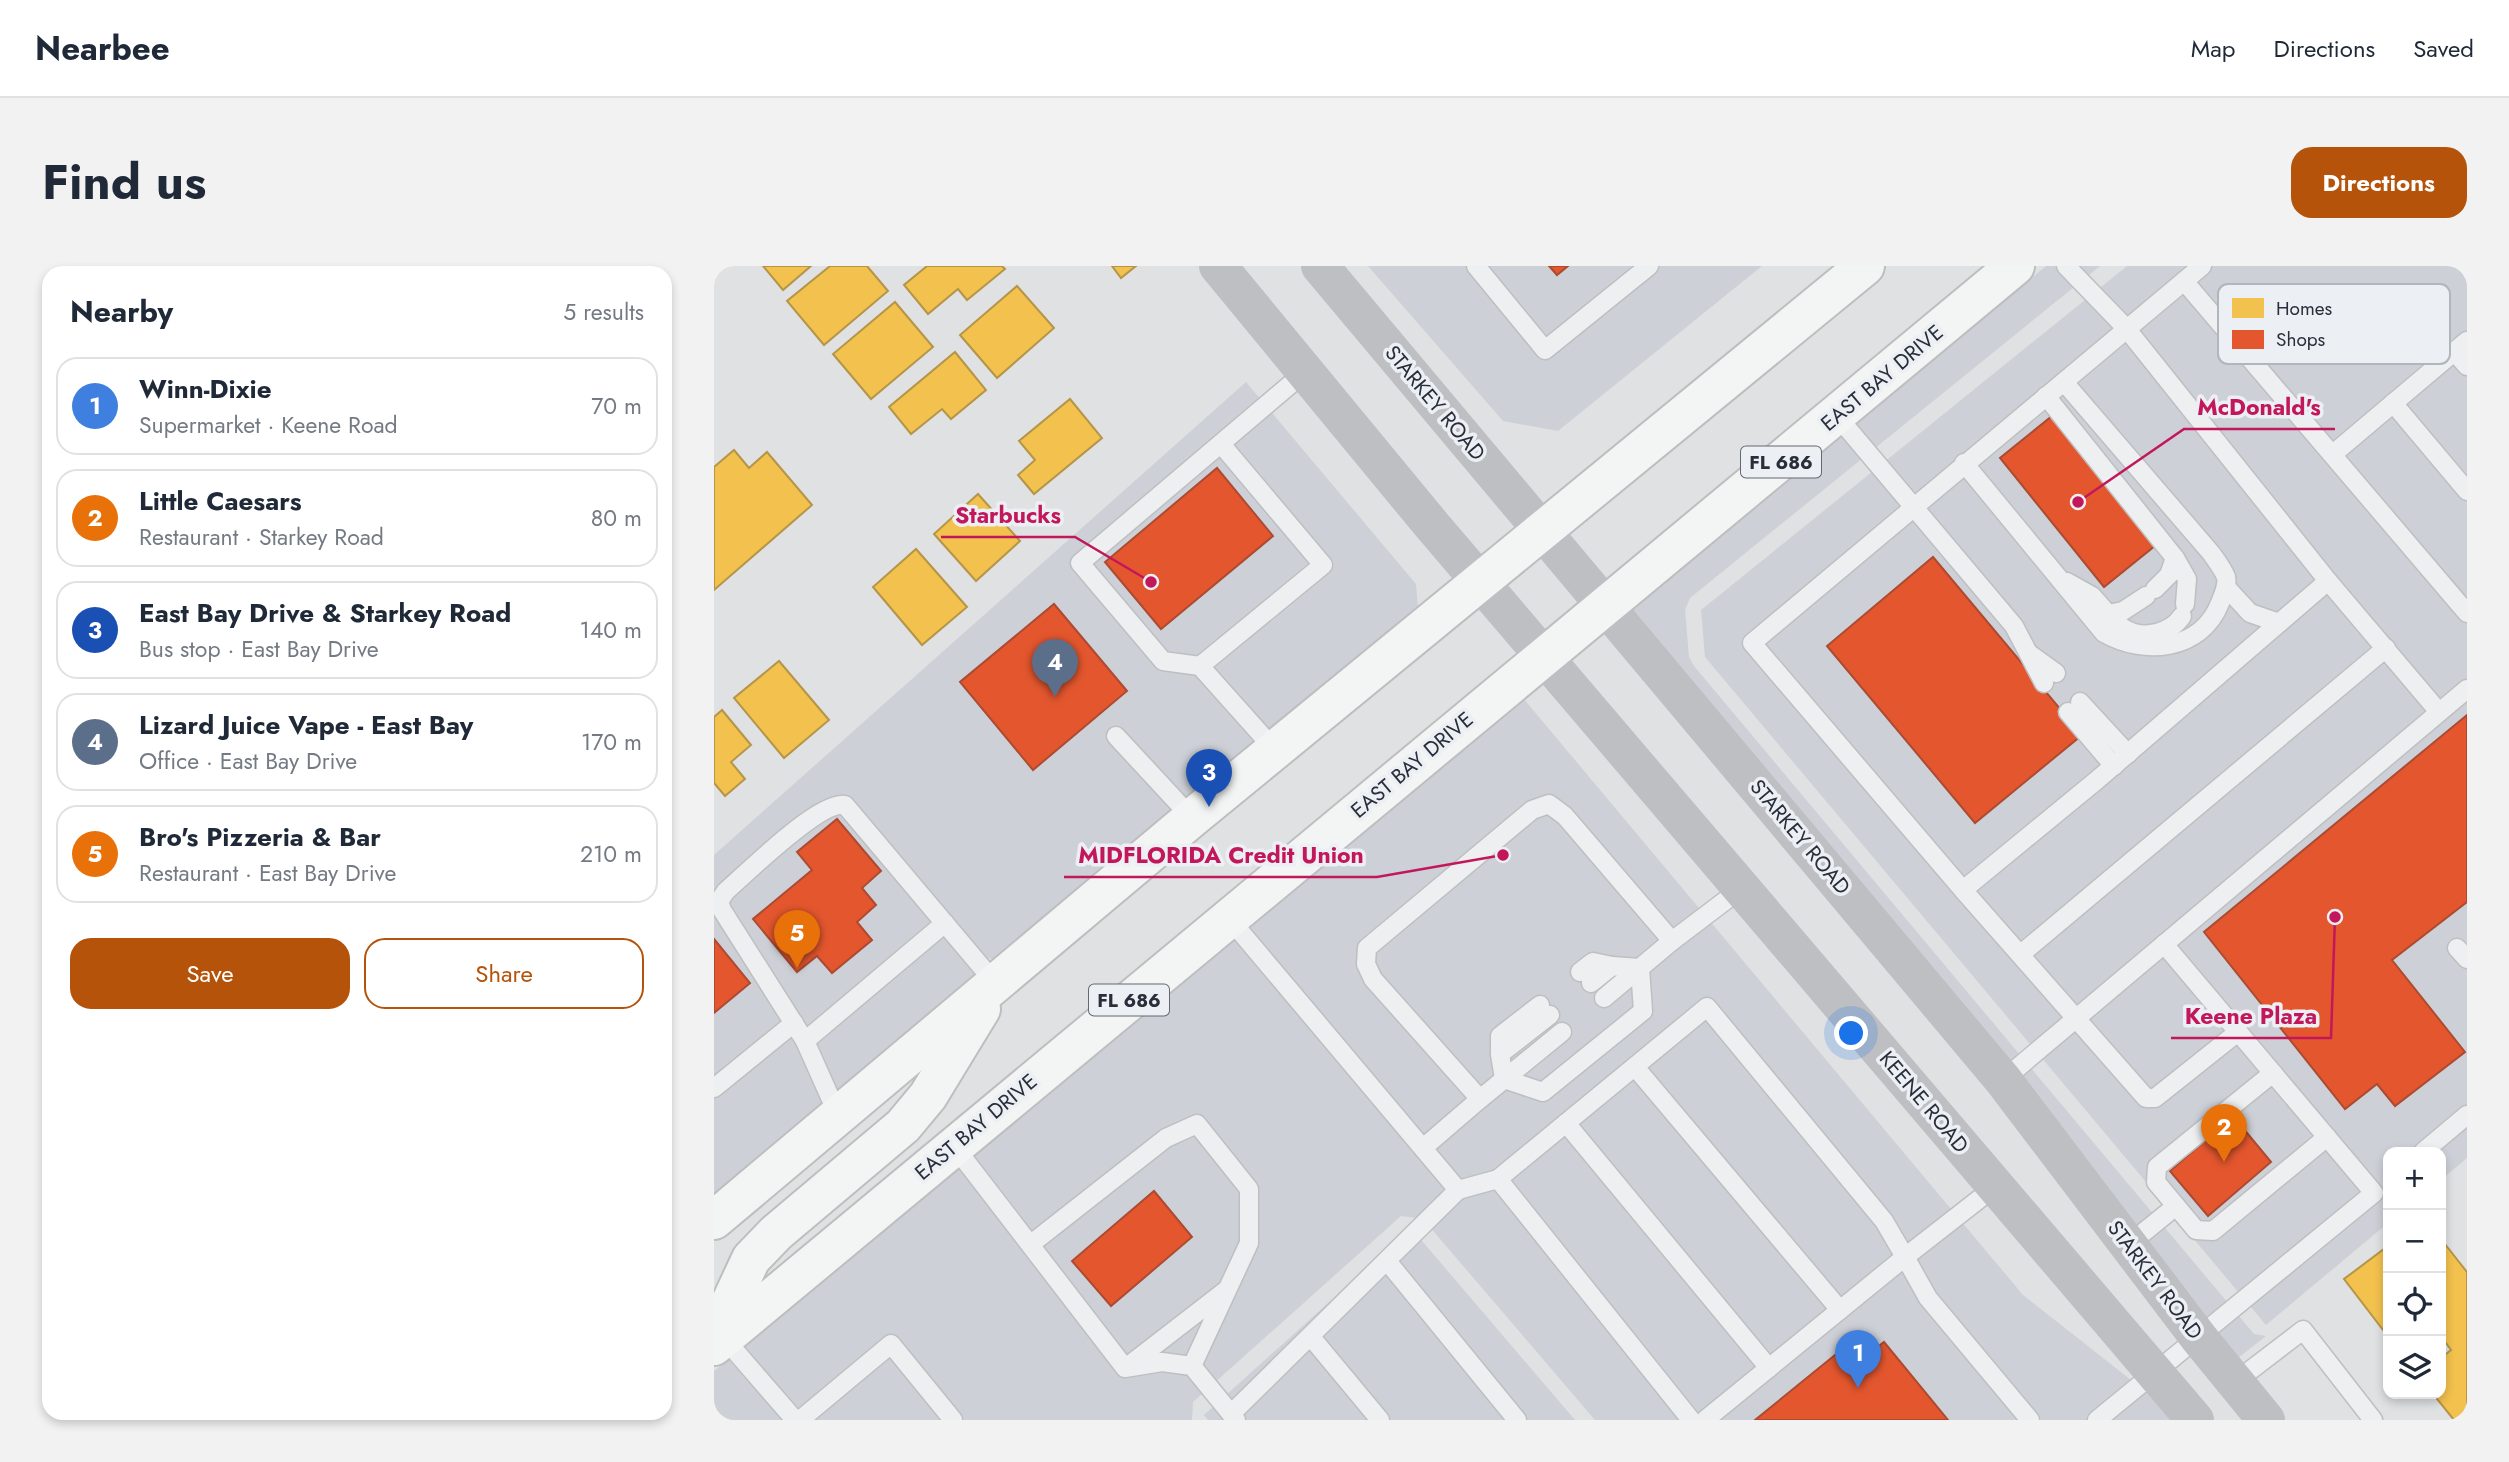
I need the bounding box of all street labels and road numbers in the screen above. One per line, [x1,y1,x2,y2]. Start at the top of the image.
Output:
street label: EAST BAY DRIVE [1814,318,1950,438]
street label: STARKEY ROAD [1378,339,1492,467]
road number: FL 686 [1741,446,1821,478]
street label: EAST BAY DRIVE [1344,705,1480,825]
street label: STARKEY ROAD [1743,773,1857,901]
road number: FL 686 [1089,985,1169,1016]
street label: KEENE ROAD [1872,1044,1976,1160]
street label: EAST BAY DRIVE [908,1067,1044,1187]
street label: STARKEY ROAD [2100,1214,2210,1346]

